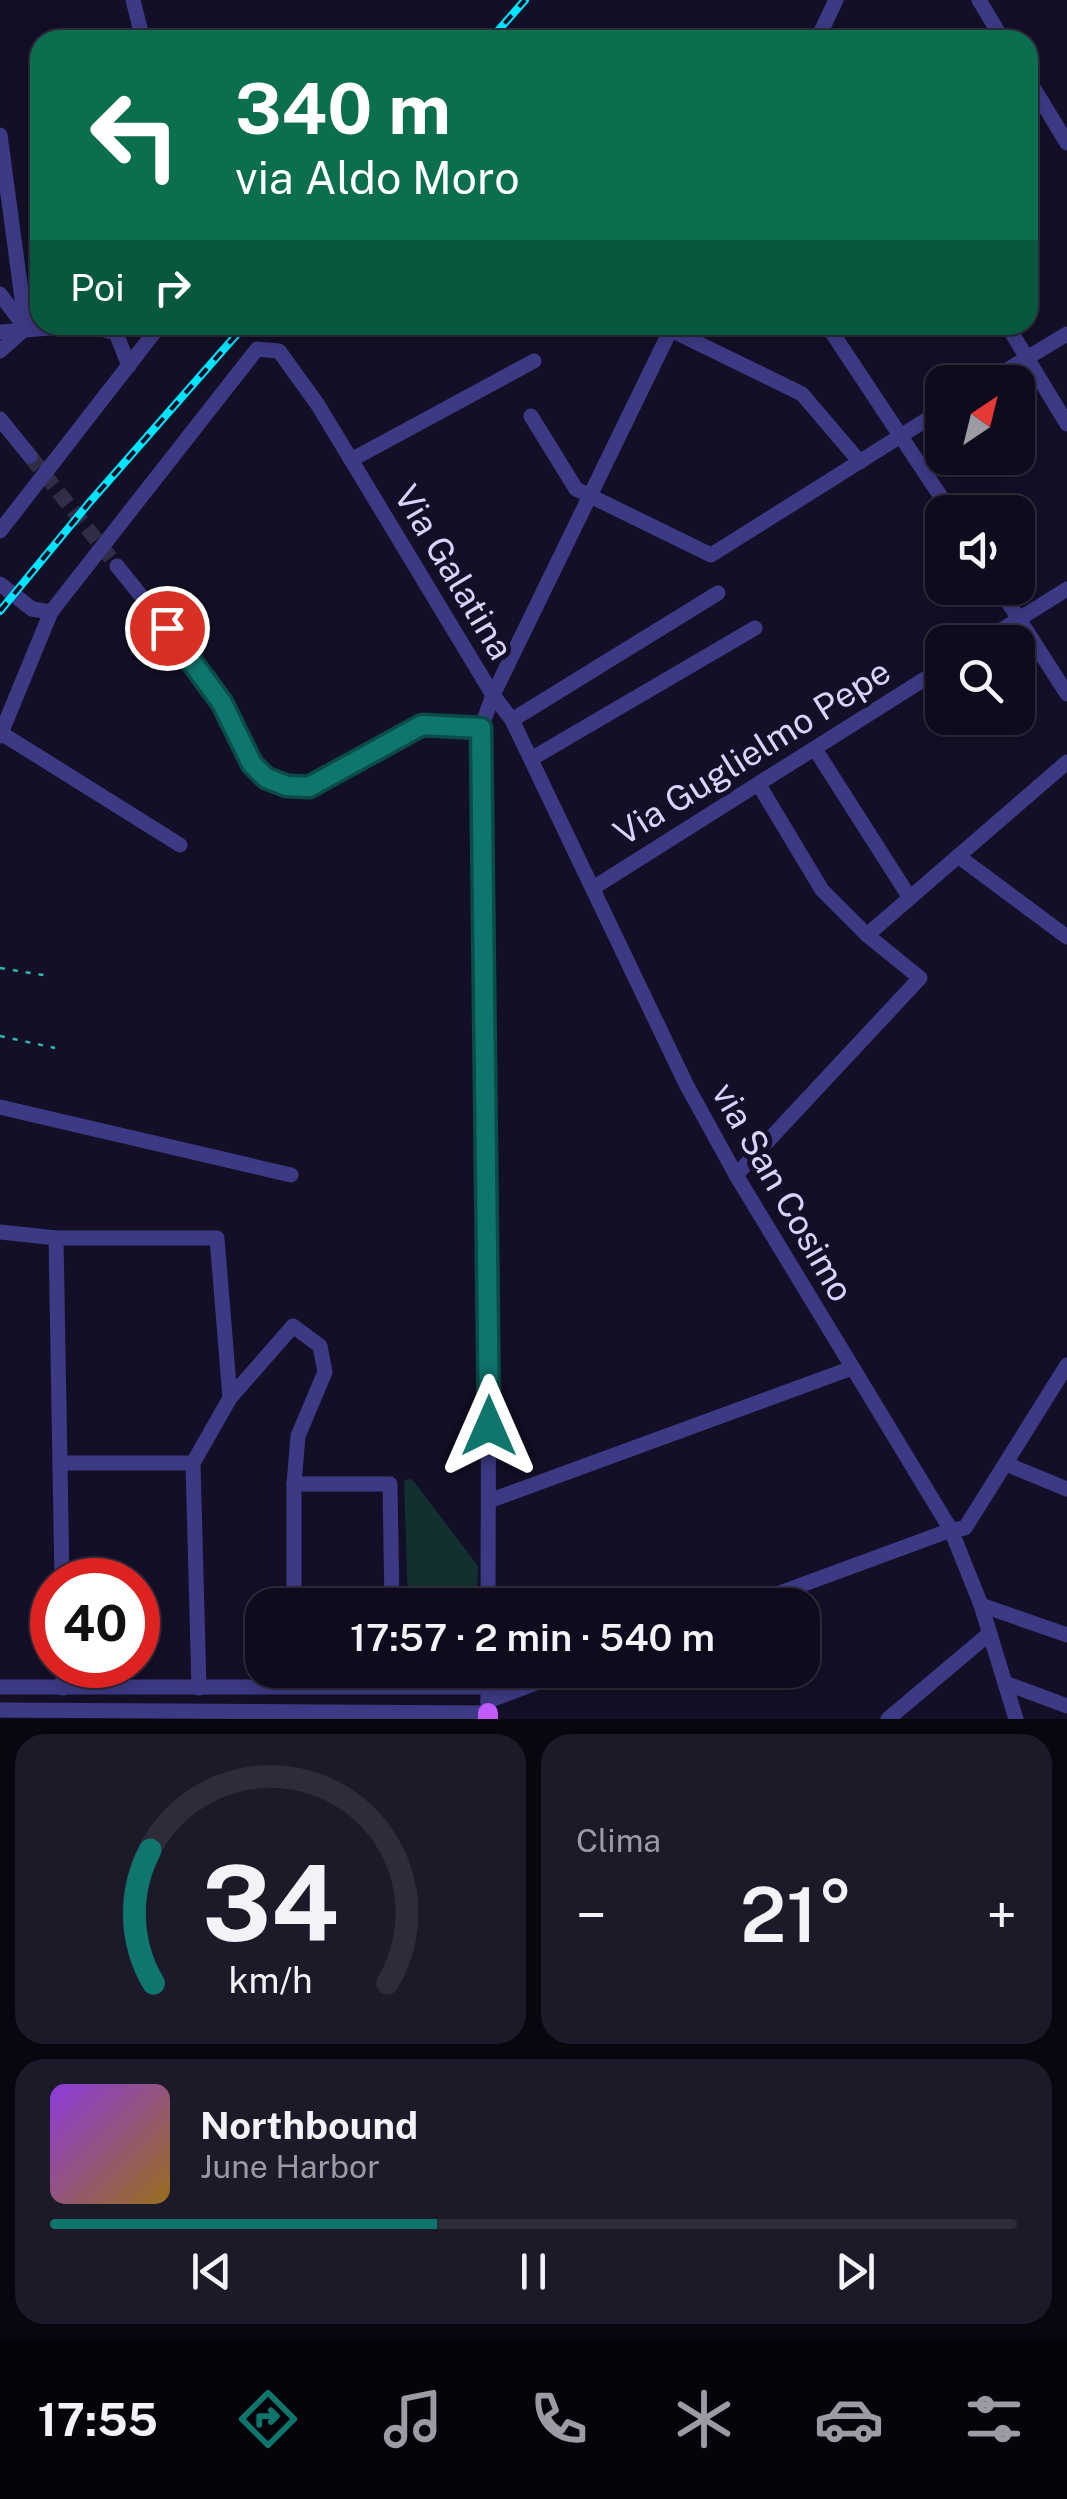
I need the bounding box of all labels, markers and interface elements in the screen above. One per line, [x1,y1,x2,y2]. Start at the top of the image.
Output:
text: 340 m [235,67,451,150]
icon: left [70,70,200,200]
text: via Aldo Moro [235,151,520,204]
icon: right [145,260,200,315]
text: Poi [70,265,125,310]
north arrow [925,365,1035,475]
map controls [925,365,1035,735]
street label: Via Galatina [386,477,522,667]
button: sound [925,495,1035,605]
pin [125,586,210,671]
icon: arrive [140,601,195,656]
button: search [925,625,1035,735]
street label: Via Guglielmo Pepe [606,650,898,854]
street label: via San Cosimo [704,1075,862,1309]
position arrow [437,1374,541,1478]
speed limit sign: 40 [30,1558,160,1688]
text: 17:57 · 2 min · 540 m [350,1615,715,1660]
text: Clima [576,1822,661,1859]
text: 34 [202,1842,339,1964]
text: 21° [740,1871,853,1959]
text: − [576,1883,607,1947]
text: + [987,1883,1017,1947]
text: km/h [228,1959,313,2001]
text: Northbound [200,2103,418,2148]
text: June Harbor [200,2148,380,2185]
icon: previous [184,2244,239,2299]
icon: pause [506,2244,561,2299]
icon: next [828,2244,883,2299]
icon: directions [233,2384,303,2454]
icon: music [378,2384,448,2454]
icon: phone [524,2384,594,2454]
icon: climate [669,2384,739,2454]
icon: car [814,2384,884,2454]
icon: filters [959,2384,1029,2454]
text: 17:55 [38,2393,158,2446]

